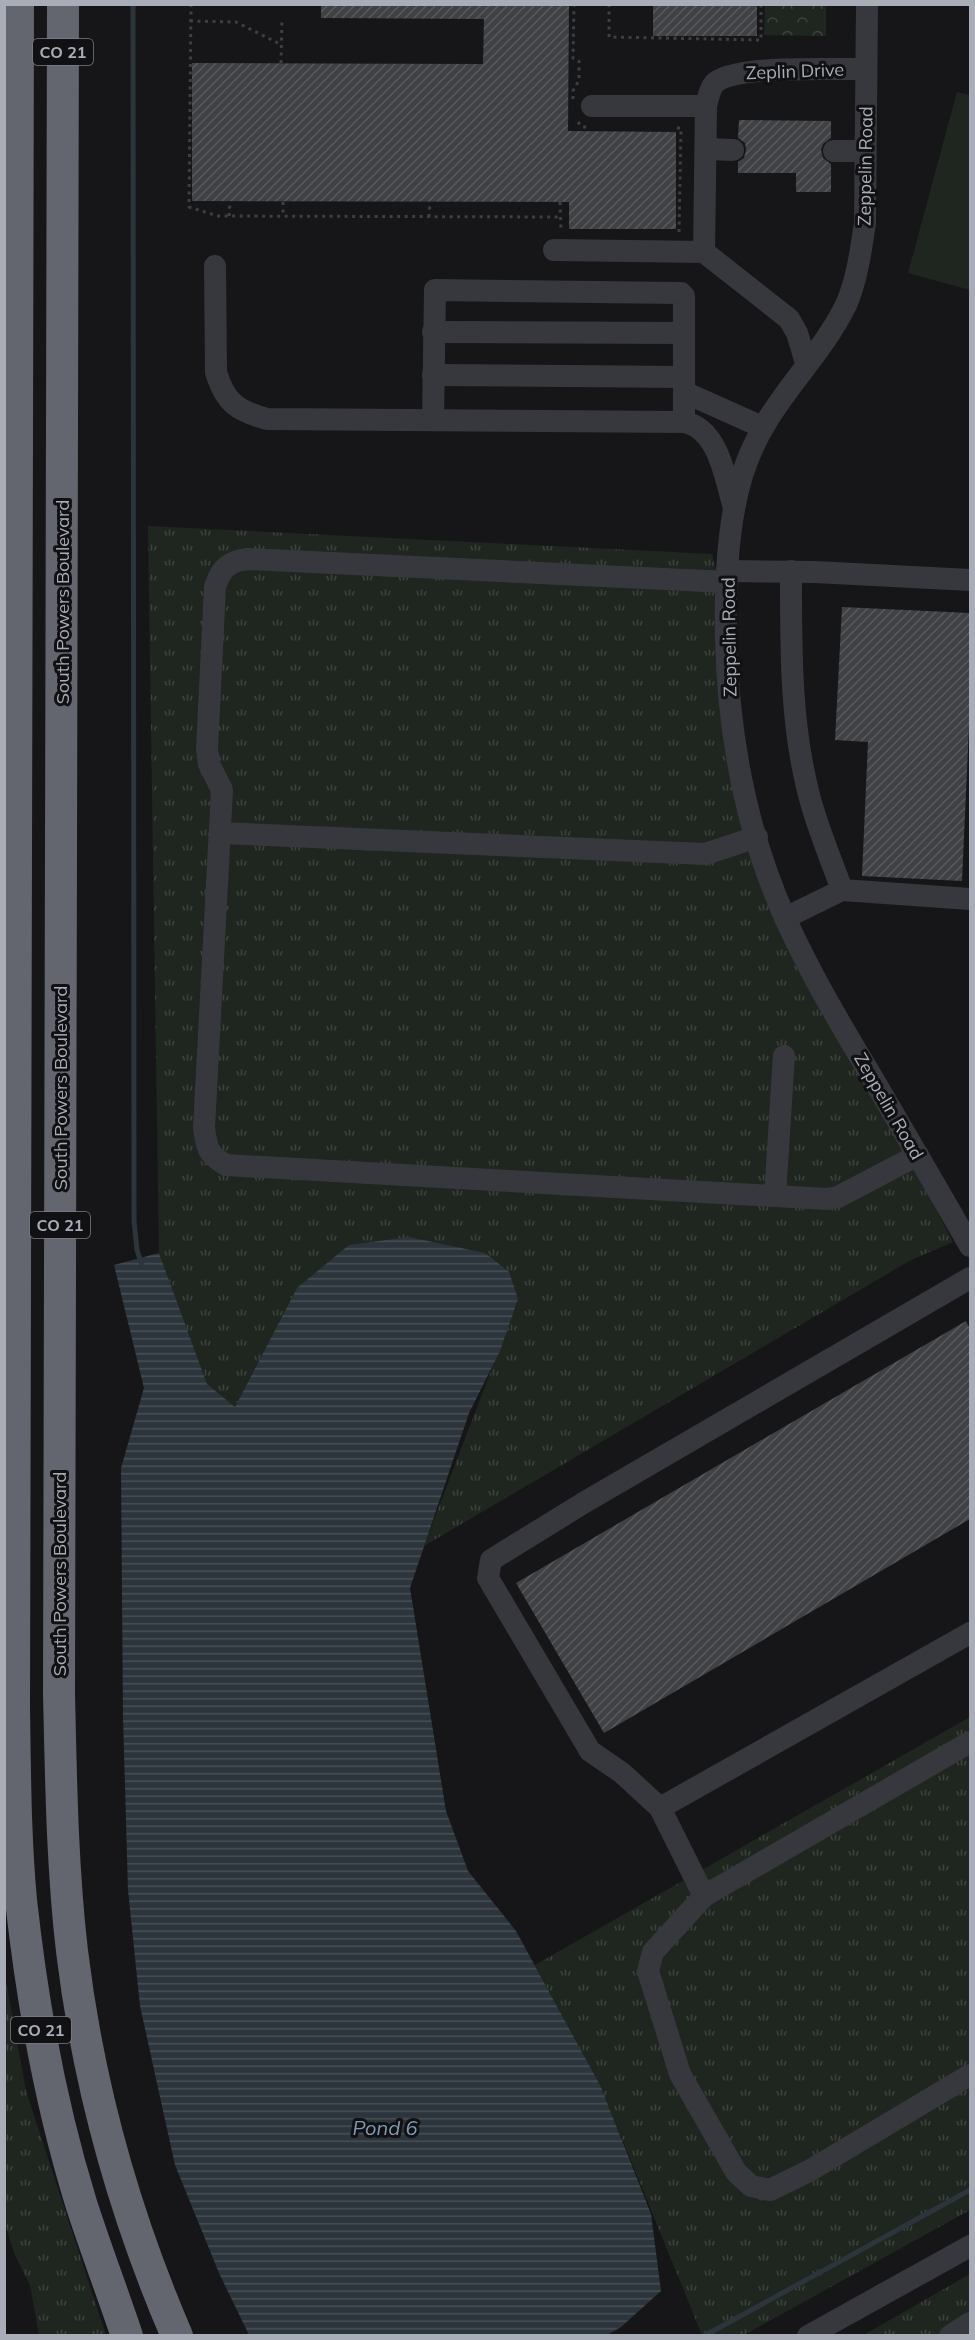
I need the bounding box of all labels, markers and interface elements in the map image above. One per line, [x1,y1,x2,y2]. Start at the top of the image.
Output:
road number: CO 21 [33,39,93,65]
street label: Zeplin Drive [745,58,845,84]
street label: Zeppelin Road [852,106,878,226]
street label: South Powers Boulevard [51,500,74,704]
street label: Zeppelin Road [716,577,742,697]
street label: South Powers Boulevard [49,986,72,1190]
street label: Zeppelin Road [849,1048,929,1164]
road number: CO 21 [30,1212,90,1238]
street label: South Powers Boulevard [48,1472,71,1676]
road number: CO 21 [11,2017,71,2043]
water label: Pond 6 [353,2115,418,2140]

